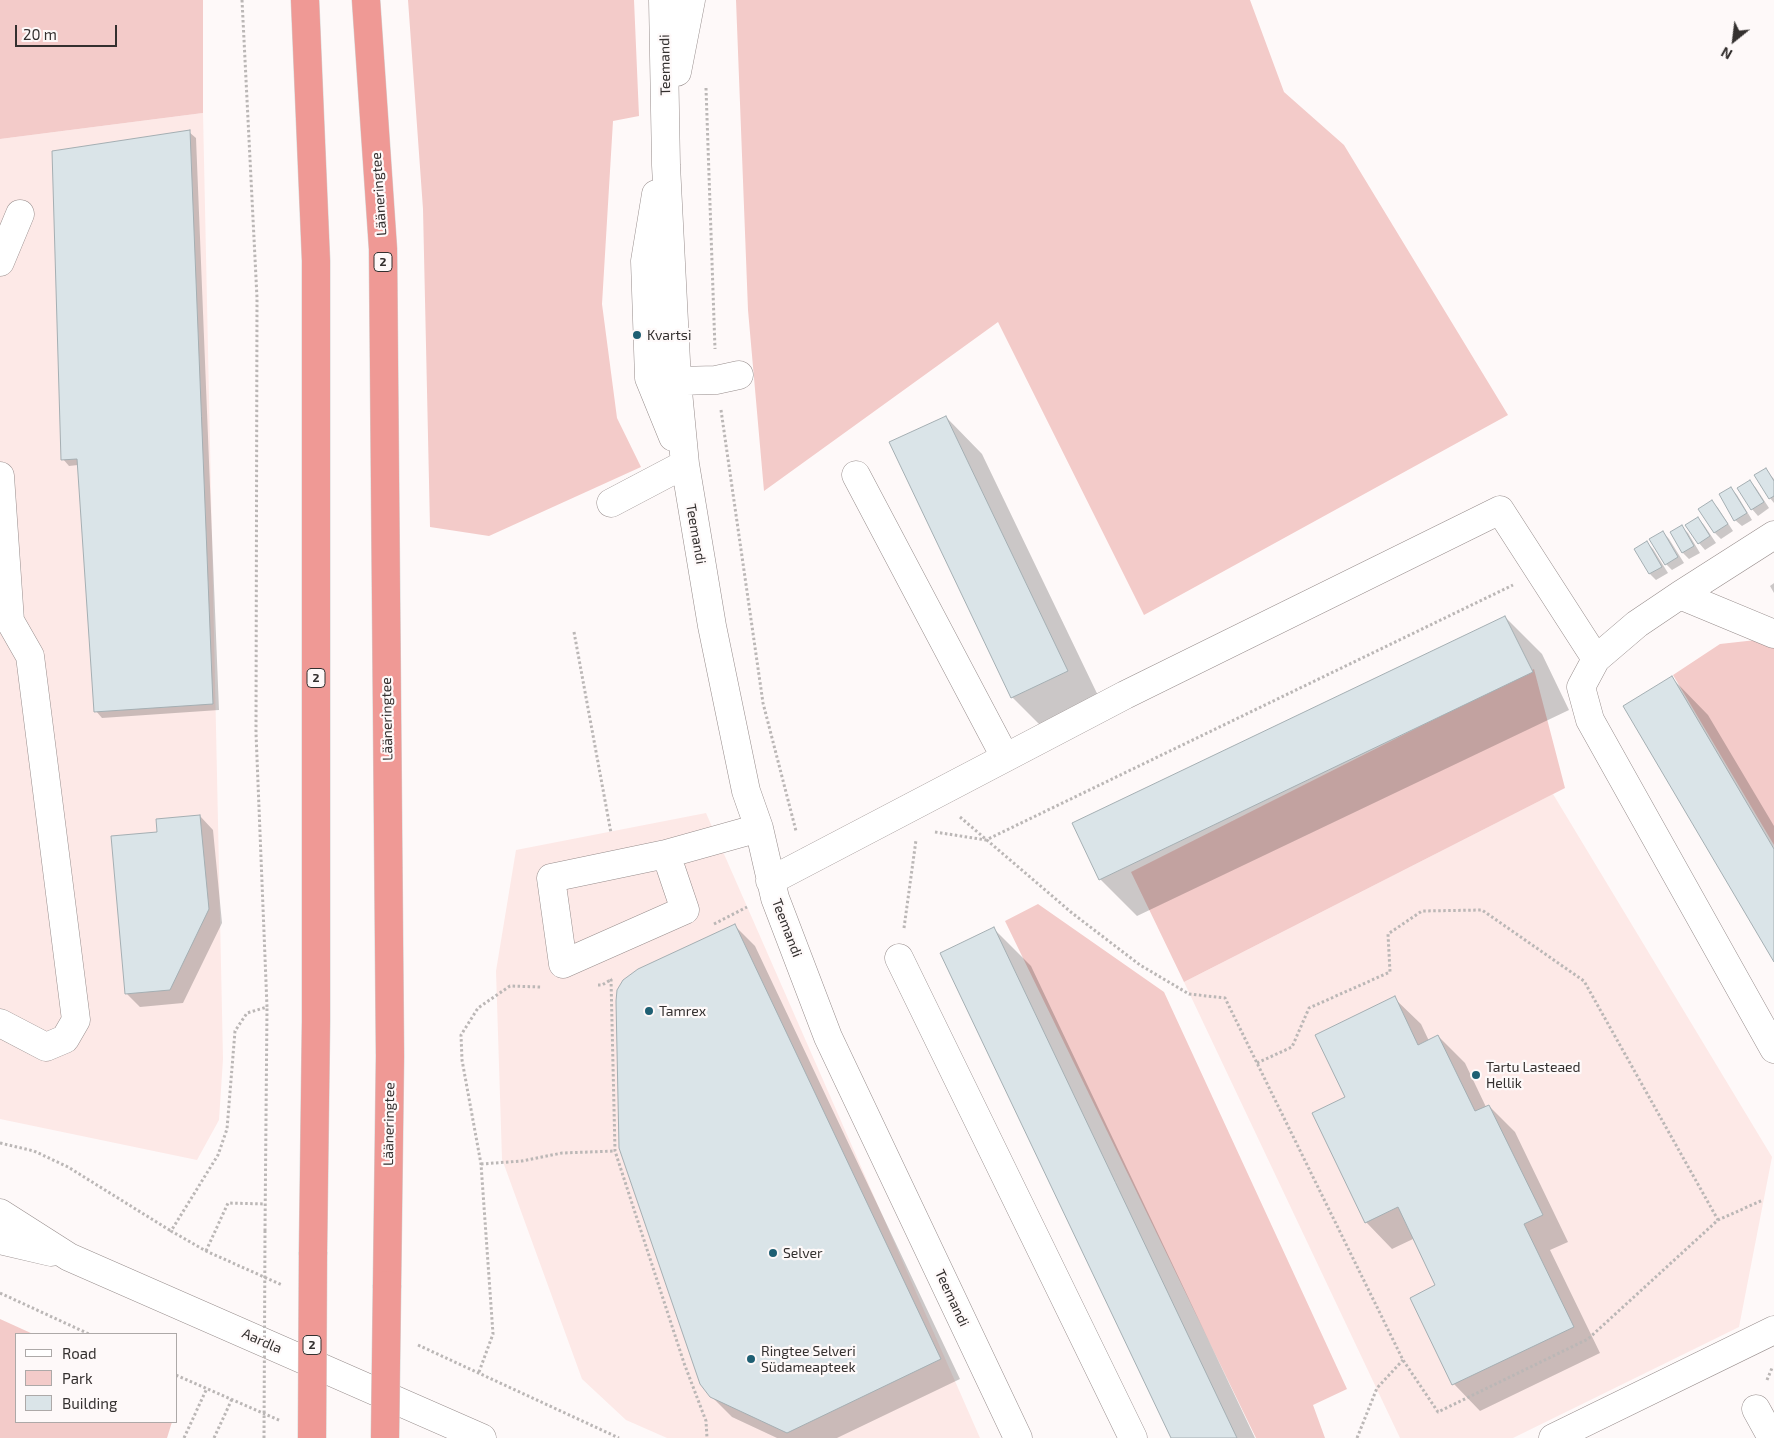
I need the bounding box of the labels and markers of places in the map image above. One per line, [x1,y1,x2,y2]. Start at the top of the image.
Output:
place label: Kvartsi [647,327,691,343]
marker: Kvartsi [631,329,643,341]
place label: Tamrex [659,1003,706,1019]
marker: Tamrex [643,1005,655,1017]
place label: Tartu Lasteaed Hellik [1486,1059,1581,1092]
marker: Tartu Lasteaed Hellik [1470,1069,1482,1081]
place label: Selver [783,1245,823,1261]
marker: Selver [767,1247,779,1259]
place label: Ringtee Selveri Südameapteek [761,1343,856,1375]
marker: Ringtee Selveri Südameapteek [745,1353,757,1365]

